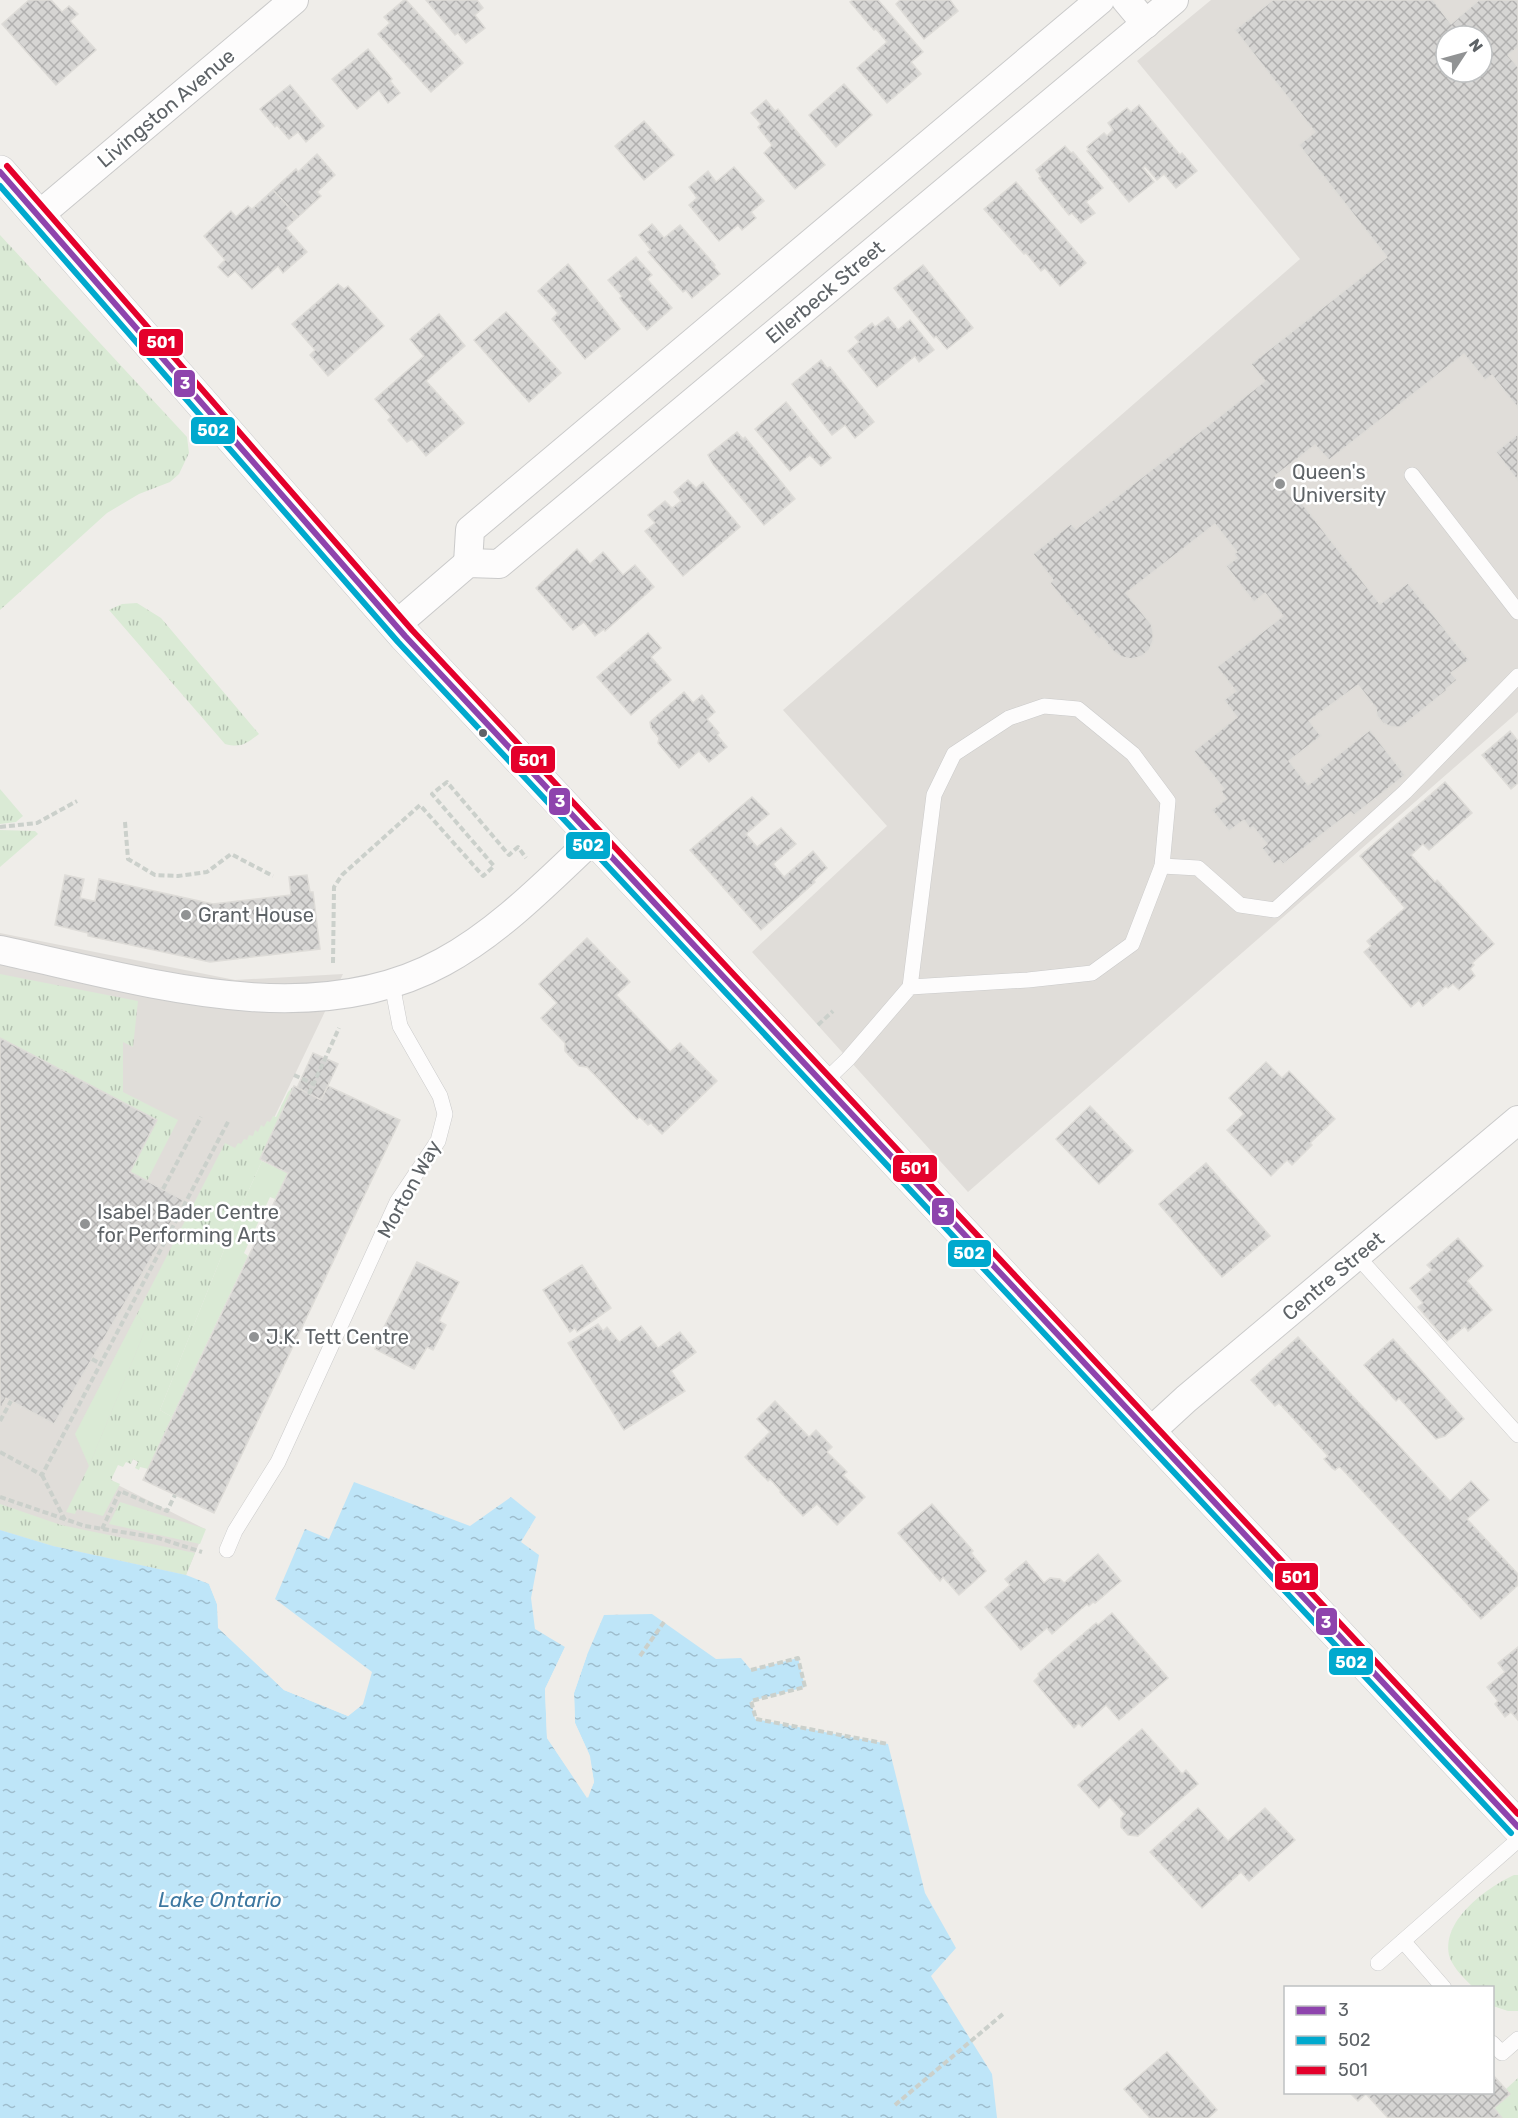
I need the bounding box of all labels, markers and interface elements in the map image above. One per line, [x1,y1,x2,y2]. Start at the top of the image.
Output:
north arrow [1434,24,1494,84]
text: N [1465,35,1487,56]
street label: Livingston Avenue [92,43,240,173]
street label: Ellerbeck Street [761,235,889,349]
line badge: 501 [138,328,184,357]
text: 501 [146,333,176,352]
line badge: 3 [173,369,196,398]
text: 3 [180,374,190,393]
line badge: 502 [190,416,236,445]
text: 502 [197,421,229,440]
place label: Queen's University [1292,460,1386,507]
marker: Queen's University [1273,477,1287,491]
unlabelled marker [477,727,489,739]
line badge: 501 [510,745,556,774]
text: 501 [518,751,548,770]
line badge: 3 [548,787,571,816]
text: 3 [555,792,565,811]
line badge: 502 [565,831,611,860]
text: 502 [572,836,604,855]
place label: Grant House [198,903,314,927]
marker: Grant House [179,908,193,922]
street label: Morton Way [372,1136,446,1242]
line badge: 501 [892,1154,938,1183]
text: 501 [900,1159,930,1178]
line badge: 3 [931,1197,955,1226]
place label: Isabel Bader Centre for Performing Arts [97,1200,279,1247]
text: 3 [938,1202,948,1221]
marker: Isabel Bader Centre for Performing Arts [78,1217,92,1231]
street label: Centre Street [1277,1226,1389,1326]
line badge: 502 [947,1239,992,1268]
text: 502 [953,1244,985,1263]
place label: J.K. Tett Centre [266,1325,409,1349]
marker: J.K. Tett Centre [247,1330,261,1344]
line badge: 501 [1274,1562,1319,1591]
text: 501 [1281,1568,1311,1587]
line badge: 3 [1315,1607,1338,1636]
text: 3 [1321,1613,1331,1632]
line badge: 502 [1328,1647,1374,1676]
text: 502 [1335,1653,1367,1672]
water label: Lake Ontario [158,1887,282,1912]
legend [1284,1986,1494,2094]
text: 3 [1338,1999,1349,2021]
text: 502 [1338,2029,1371,2051]
text: 501 [1338,2059,1368,2081]

